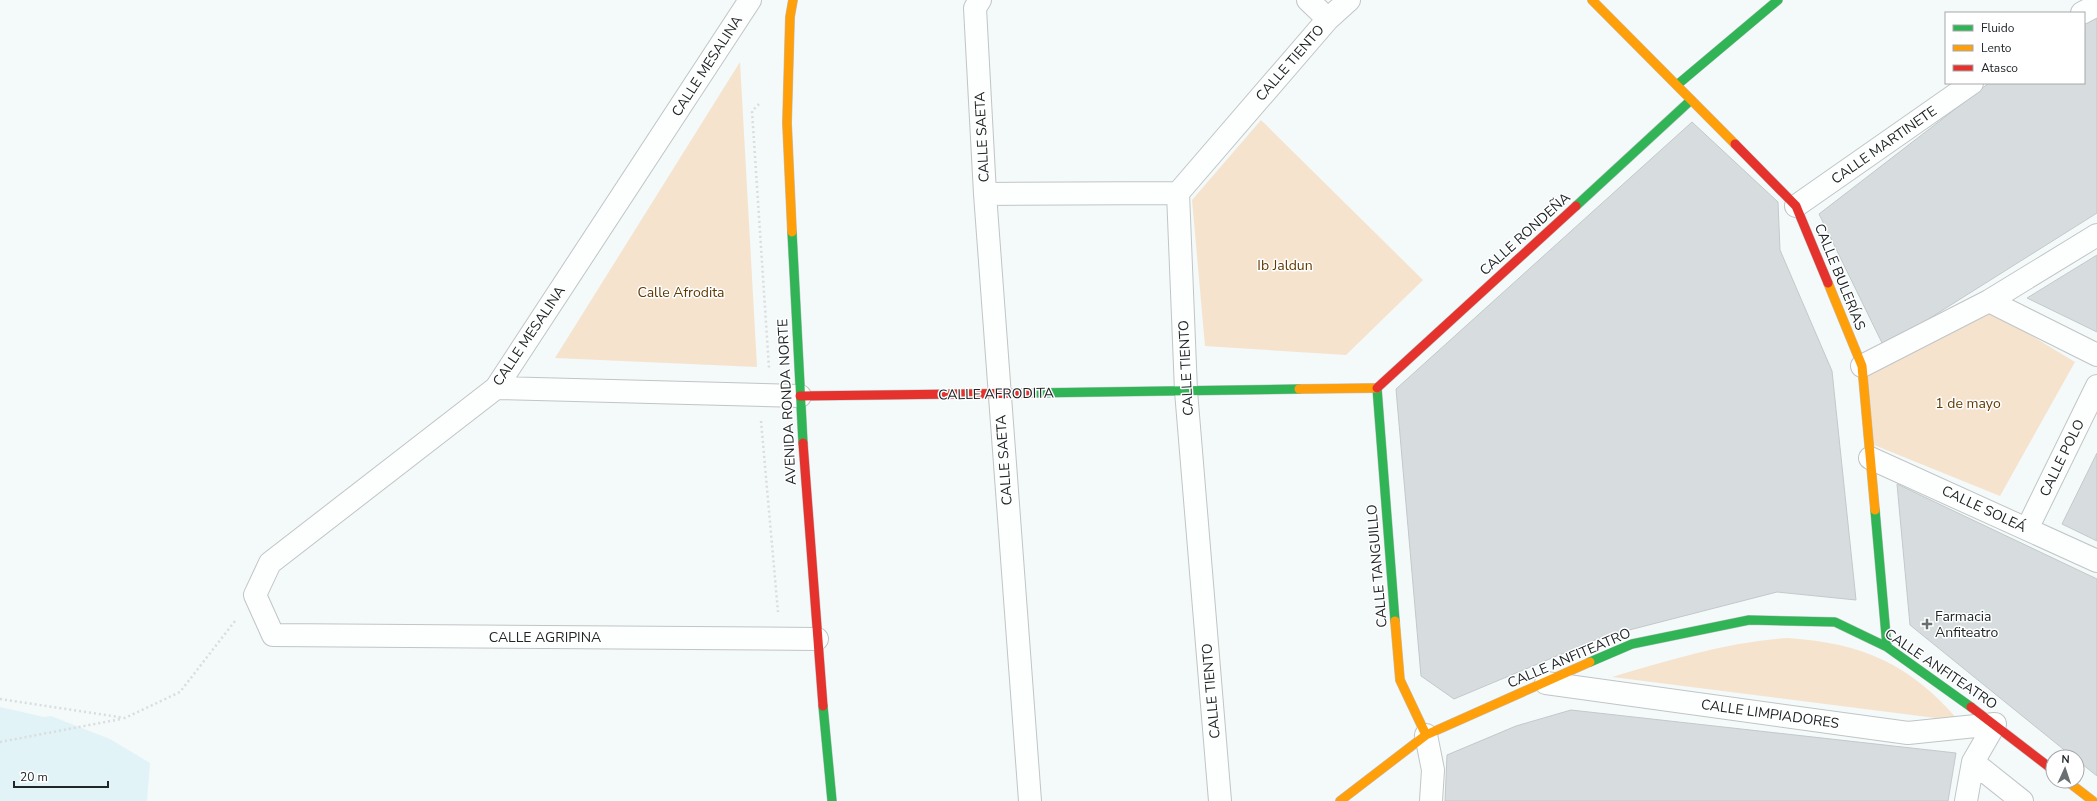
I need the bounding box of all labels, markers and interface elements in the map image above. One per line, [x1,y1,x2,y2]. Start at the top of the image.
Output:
street label: CALLE MESALINA [667,12,747,120]
legend [1945,12,2085,84]
text: Fluido [1981,20,2015,36]
street label: CALLE TIENTO [1252,21,1328,105]
text: Lento [1981,40,2012,56]
text: Atasco [1981,60,2018,76]
street label: CALLE SAETA [970,91,994,183]
street label: CALLE MARTINETE [1828,101,1940,189]
street label: CALLE RONDEÑA [1476,188,1574,280]
street label: CALLE BULERÍAS [1810,221,1870,334]
park label: Ib Jaldun [1257,256,1313,275]
street label: CALLE MESALINA [488,282,570,390]
park label: Calle Afrodita [637,283,725,302]
street label: AVENIDA RONDA NORTE [773,318,801,486]
street label: CALLE TIENTO [1174,320,1198,416]
street label: CALLE AFRODITA [938,383,1054,405]
park label: 1 de mayo [1935,394,2001,413]
street label: CALLE SAETA [991,414,1017,506]
street label: CALLE POLO [2035,416,2089,500]
street label: CALLE SOLEÁ [1939,481,2029,537]
street label: CALLE TANGUILLO [1362,504,1392,628]
place label: Farmacia Anfiteatro [1935,607,1999,642]
marker: Farmacia Anfiteatro [1922,619,1932,629]
street label: CALLE ANFITEATRO [1504,623,1634,693]
street label: CALLE ANFITEATRO [1881,624,2001,714]
street label: CALLE AGRIPINA [489,628,601,647]
street label: CALLE TIENTO [1197,643,1225,739]
street label: CALLE LIMPIADORES [1700,695,1841,733]
north arrow [2045,749,2085,789]
text: N [2061,752,2070,767]
scale bar [14,763,108,789]
text: 20 m [20,769,48,785]

